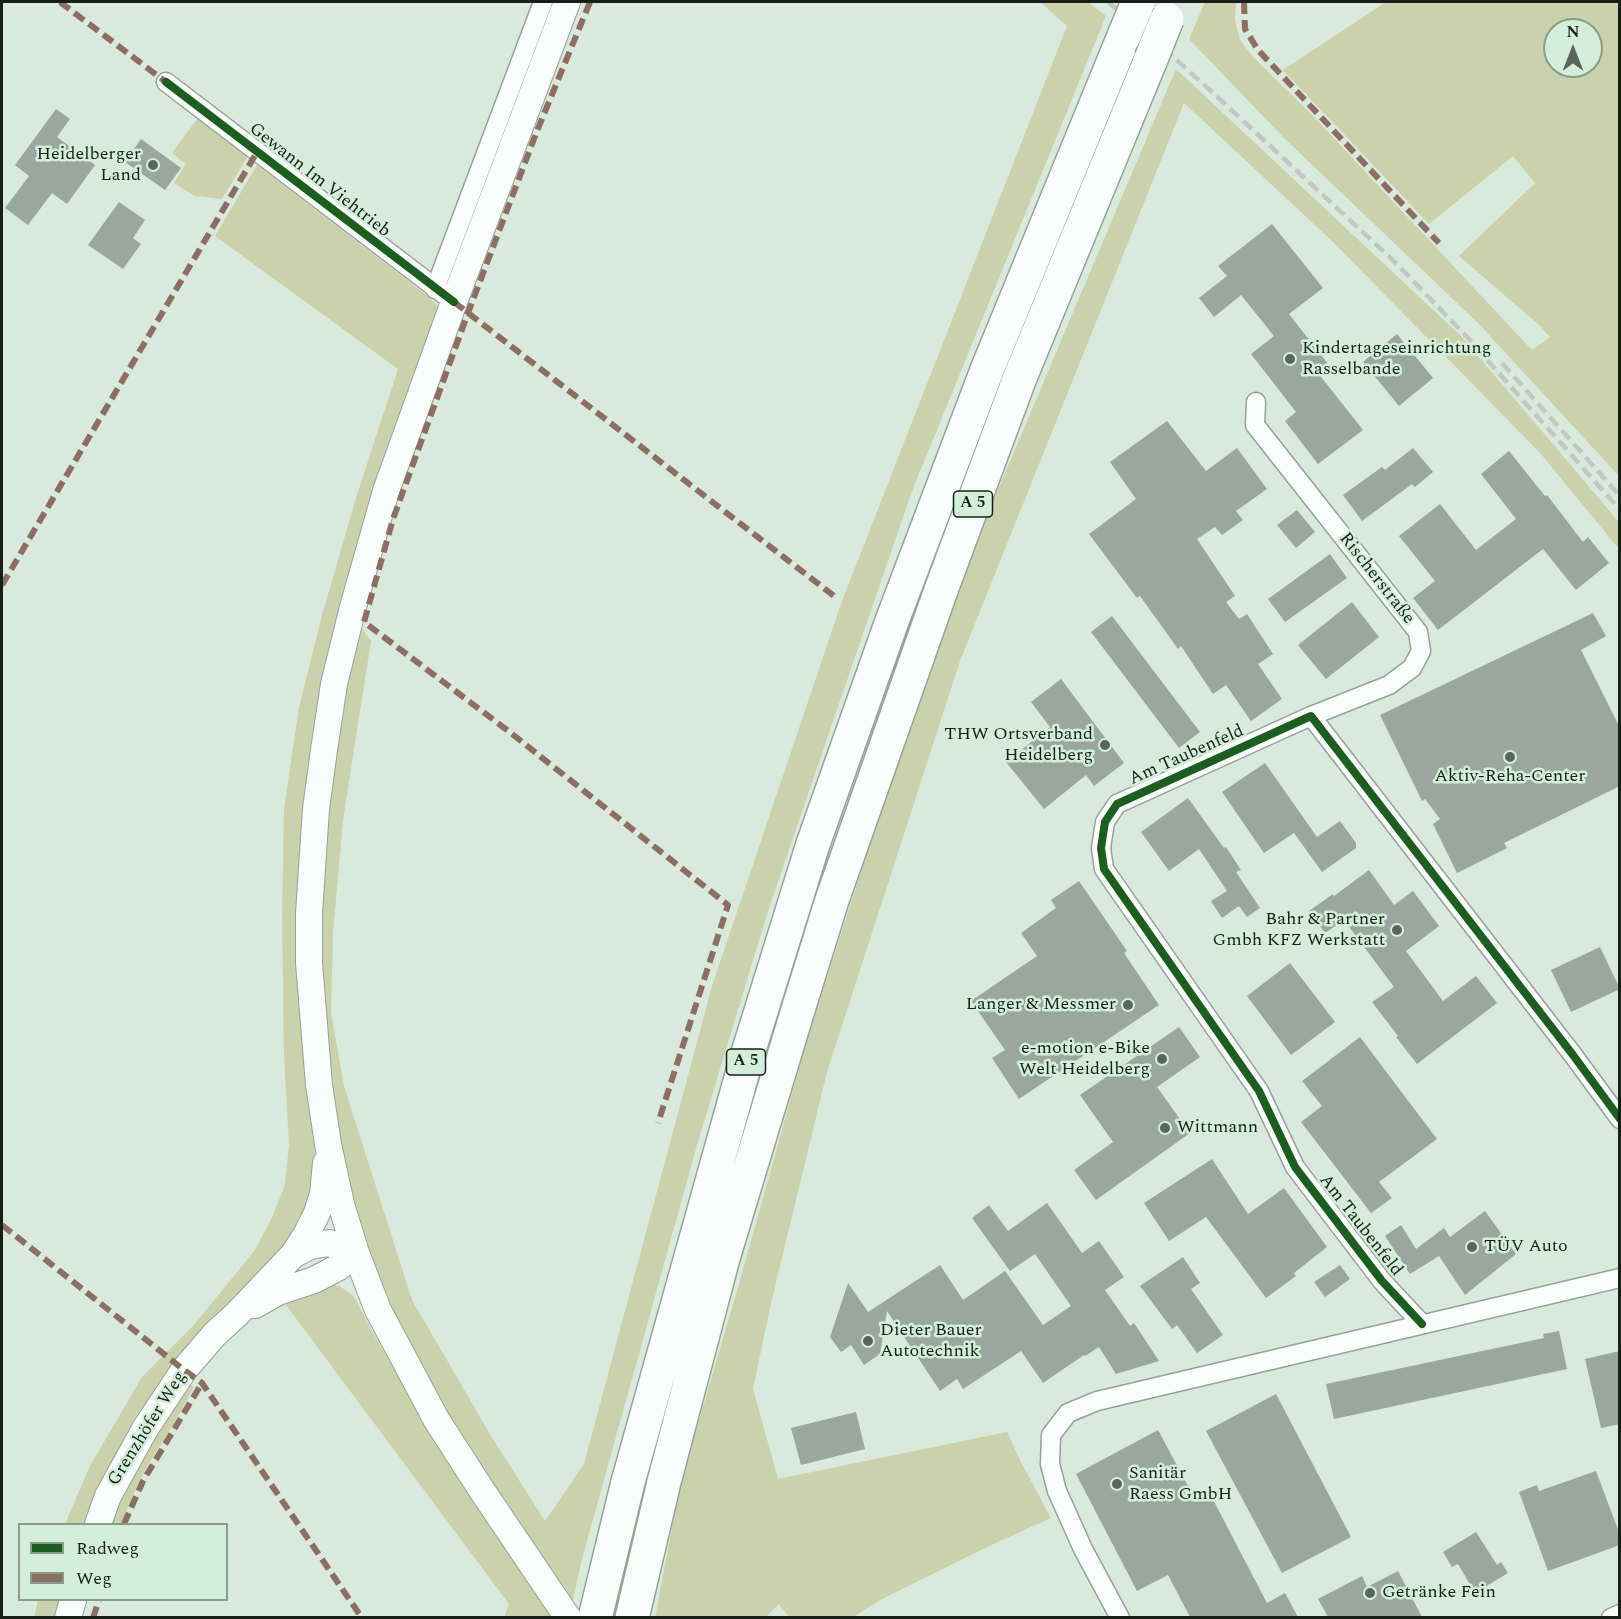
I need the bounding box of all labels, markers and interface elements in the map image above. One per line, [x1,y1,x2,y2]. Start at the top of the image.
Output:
north arrow [1543,18,1603,78]
text: N [1566,20,1580,44]
street label: Gewann Im Viehtrieb [244,119,394,243]
place label: Heidelberger Land [36,144,141,186]
marker: Heidelberger Land [146,158,160,172]
place label: Kindertageseinrichtung Rasselbande [1302,338,1491,380]
marker: Kindertageseinrichtung Rasselbande [1283,352,1297,366]
road number: A 5 [954,491,992,517]
street label: Rischerstraße [1334,529,1418,629]
street label: Am Taubenfeld [1126,721,1248,791]
place label: THW Ortsverband Heidelberg [944,724,1093,766]
marker: THW Ortsverband Heidelberg [1098,738,1112,752]
marker: Aktiv-Reha-Center [1503,750,1517,764]
place label: Aktiv-Reha-Center [1435,766,1585,788]
place label: Bahr & Partner Gmbh KFZ Werkstatt [1213,909,1385,952]
marker: Bahr & Partner Gmbh KFZ Werkstatt [1390,923,1404,937]
place label: Langer & Messmer [966,994,1116,1016]
marker: Langer & Messmer [1121,998,1135,1012]
place label: e-motion e-Bike Welt Heidelberg [1019,1038,1150,1080]
road number: A 5 [726,1049,766,1075]
marker: e-motion e-Bike Welt Heidelberg [1155,1052,1169,1066]
place label: Wittmann [1177,1117,1258,1139]
marker: Wittmann [1158,1121,1172,1135]
street label: Am Taubenfeld [1314,1171,1406,1281]
place label: TÜV Auto [1484,1236,1568,1258]
marker: TÜV Auto [1465,1240,1479,1254]
place label: Dieter Bauer Autotechnik [880,1320,982,1362]
marker: Dieter Bauer Autotechnik [861,1334,875,1348]
street label: Grenzhöfer Weg [104,1368,192,1490]
place label: Sanitär Raess GmbH [1129,1463,1232,1506]
marker: Sanitär Raess GmbH [1110,1477,1124,1491]
legend [18,1523,228,1601]
text: Radweg [76,1535,139,1562]
text: Weg [76,1565,112,1592]
place label: Getränke Fein [1382,1582,1496,1604]
marker: Getränke Fein [1363,1586,1377,1600]

